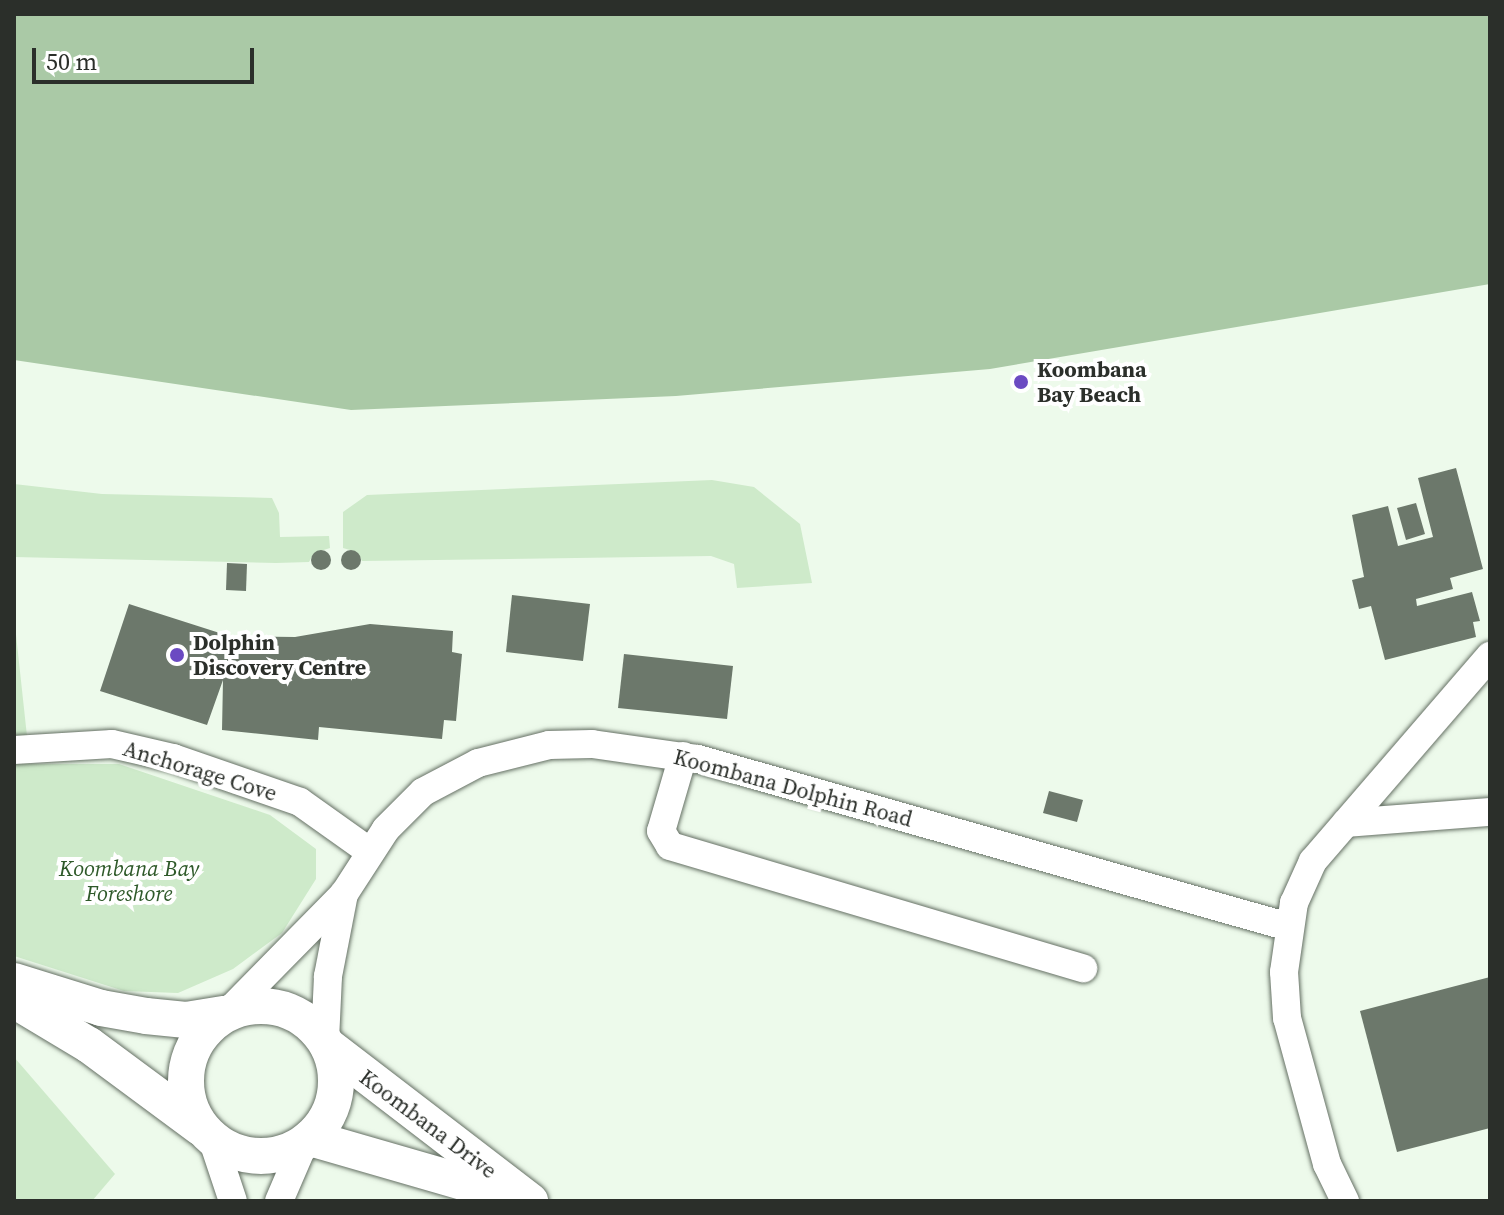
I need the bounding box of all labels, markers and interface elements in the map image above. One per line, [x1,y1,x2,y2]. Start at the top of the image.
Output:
scale bar [36,32,258,82]
text: 50 m [46,45,97,78]
place label: Koombana Bay Beach [1037,356,1147,408]
marker: Koombana Bay Beach [1012,373,1030,391]
place label: Dolphin Discovery Centre [193,629,366,680]
marker: Dolphin Discovery Centre [168,646,186,664]
street label: Anchorage Cove [120,735,280,807]
street label: Koombana Dolphin Road [671,743,915,833]
park label: Koombana Bay Foreshore [59,855,199,906]
street label: Koombana Drive [354,1064,502,1184]

